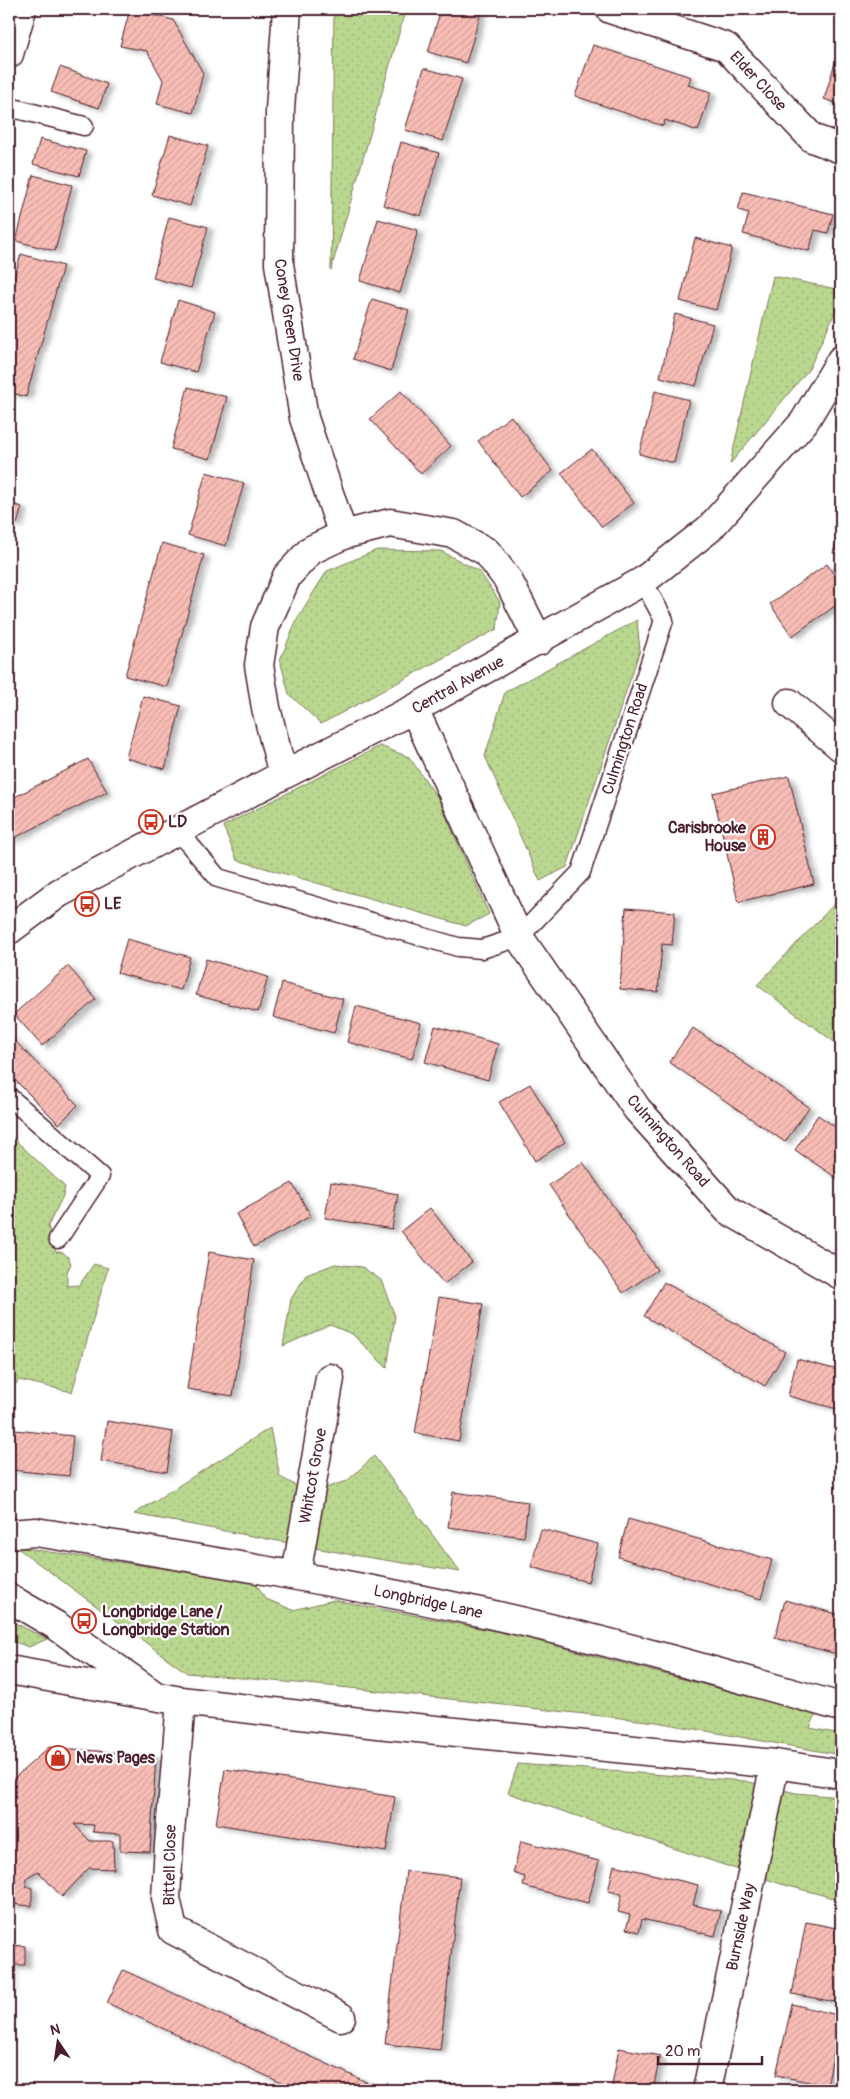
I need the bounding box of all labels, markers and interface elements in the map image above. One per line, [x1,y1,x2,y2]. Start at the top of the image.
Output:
street label: Elder Close [725,47,791,115]
street label: Coney Green Drive [269,257,309,383]
street label: Central Avenue [408,651,508,719]
street label: Culmington Road [598,681,652,797]
bus stop icon: LD [138,809,164,835]
place label: LD [168,812,187,832]
place label: Carisbrooke House [668,818,747,856]
building icon: Carisbrooke House [750,824,776,850]
bus stop icon: LE [74,891,100,917]
place label: LE [104,894,122,914]
street label: Culmington Road [622,1091,714,1191]
street label: Whitcot Grove [295,1426,331,1525]
street label: Longbridge Lane [372,1581,484,1623]
place label: Longbridge Lane / Longbridge Station [102,1602,230,1640]
bus stop icon: Longbridge Lane / Longbridge Station [71,1608,97,1634]
shop icon: News Pages [45,1745,71,1771]
place label: News Pages [76,1748,156,1768]
street label: Bittell Close [159,1824,181,1906]
street label: Burnside Way [722,1881,760,1973]
north arrow [32,2016,82,2066]
text: N [49,2020,62,2039]
scale bar [658,2034,761,2066]
text: 20 m [665,2042,700,2061]

